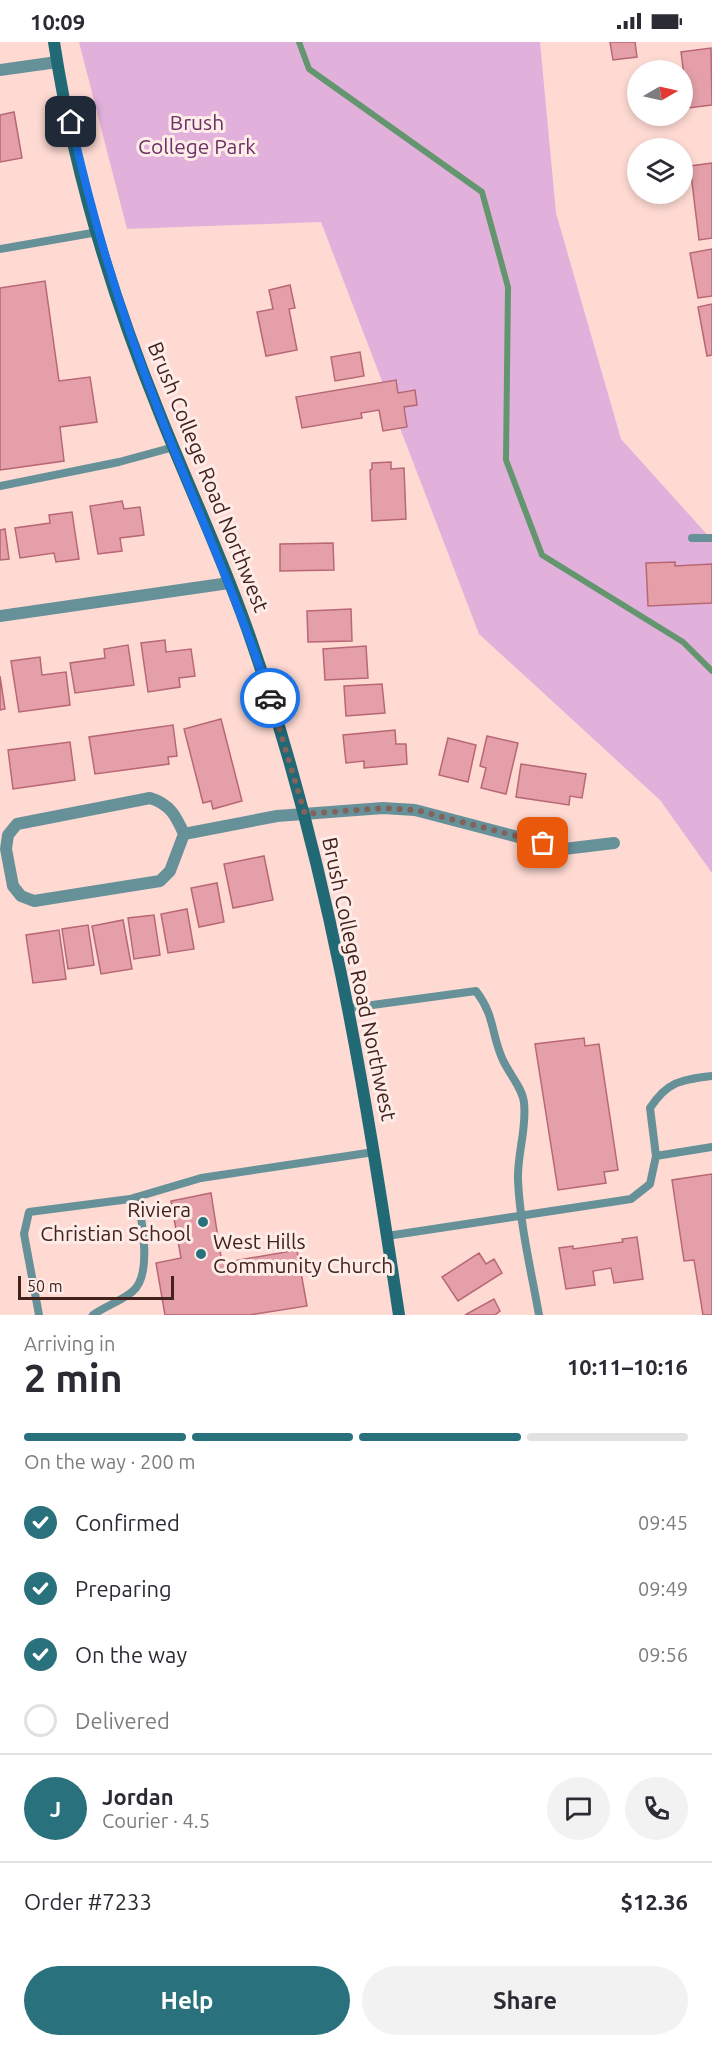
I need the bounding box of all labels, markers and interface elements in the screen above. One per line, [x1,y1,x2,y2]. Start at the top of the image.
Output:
text: 10:09 [30,9,85,34]
north arrow [627,60,693,126]
map controls [627,60,693,204]
pin [45,96,96,147]
icon: home [54,105,87,138]
park label: Brush College Park [138,110,256,158]
button: layers [627,138,693,204]
street label: Brush College Road Northwest [144,338,274,615]
courier [240,668,300,728]
icon: car [254,682,287,715]
pin [517,817,568,868]
icon: bag [526,826,559,859]
street label: Brush College Road Northwest [318,835,402,1123]
place label: Riviera Christian School [40,1197,191,1245]
marker: Riviera Christian School [196,1215,210,1229]
place label: West Hills Community Church [213,1229,393,1277]
marker: West Hills Community Church [194,1247,208,1261]
scale bar [18,1273,174,1300]
text: 50 m [27,1277,63,1295]
text: Arriving in [24,1332,115,1355]
text: 10:11–10:16 [567,1354,688,1379]
text: 2 min [24,1356,123,1399]
text: On the way · 200 m [24,1450,196,1473]
icon: check [24,1506,57,1539]
text: Confirmed [75,1510,180,1535]
text: 09:45 [638,1511,688,1534]
icon: check [24,1572,57,1605]
text: Preparing [75,1576,172,1601]
text: 09:49 [638,1577,688,1600]
icon: check [24,1638,57,1671]
text: On the way [75,1642,187,1667]
text: 09:56 [638,1643,688,1666]
text: Delivered [75,1708,170,1733]
button: chat [547,1777,610,1840]
button: phone [625,1777,688,1840]
text: Jordan [102,1784,174,1809]
text: J [50,1796,61,1821]
text: Courier · 4.5 [102,1809,210,1832]
text: Order #7233 [24,1889,152,1914]
text: $12.36 [621,1889,688,1914]
button: Help [24,1966,350,2035]
button: Share [362,1966,688,2035]

